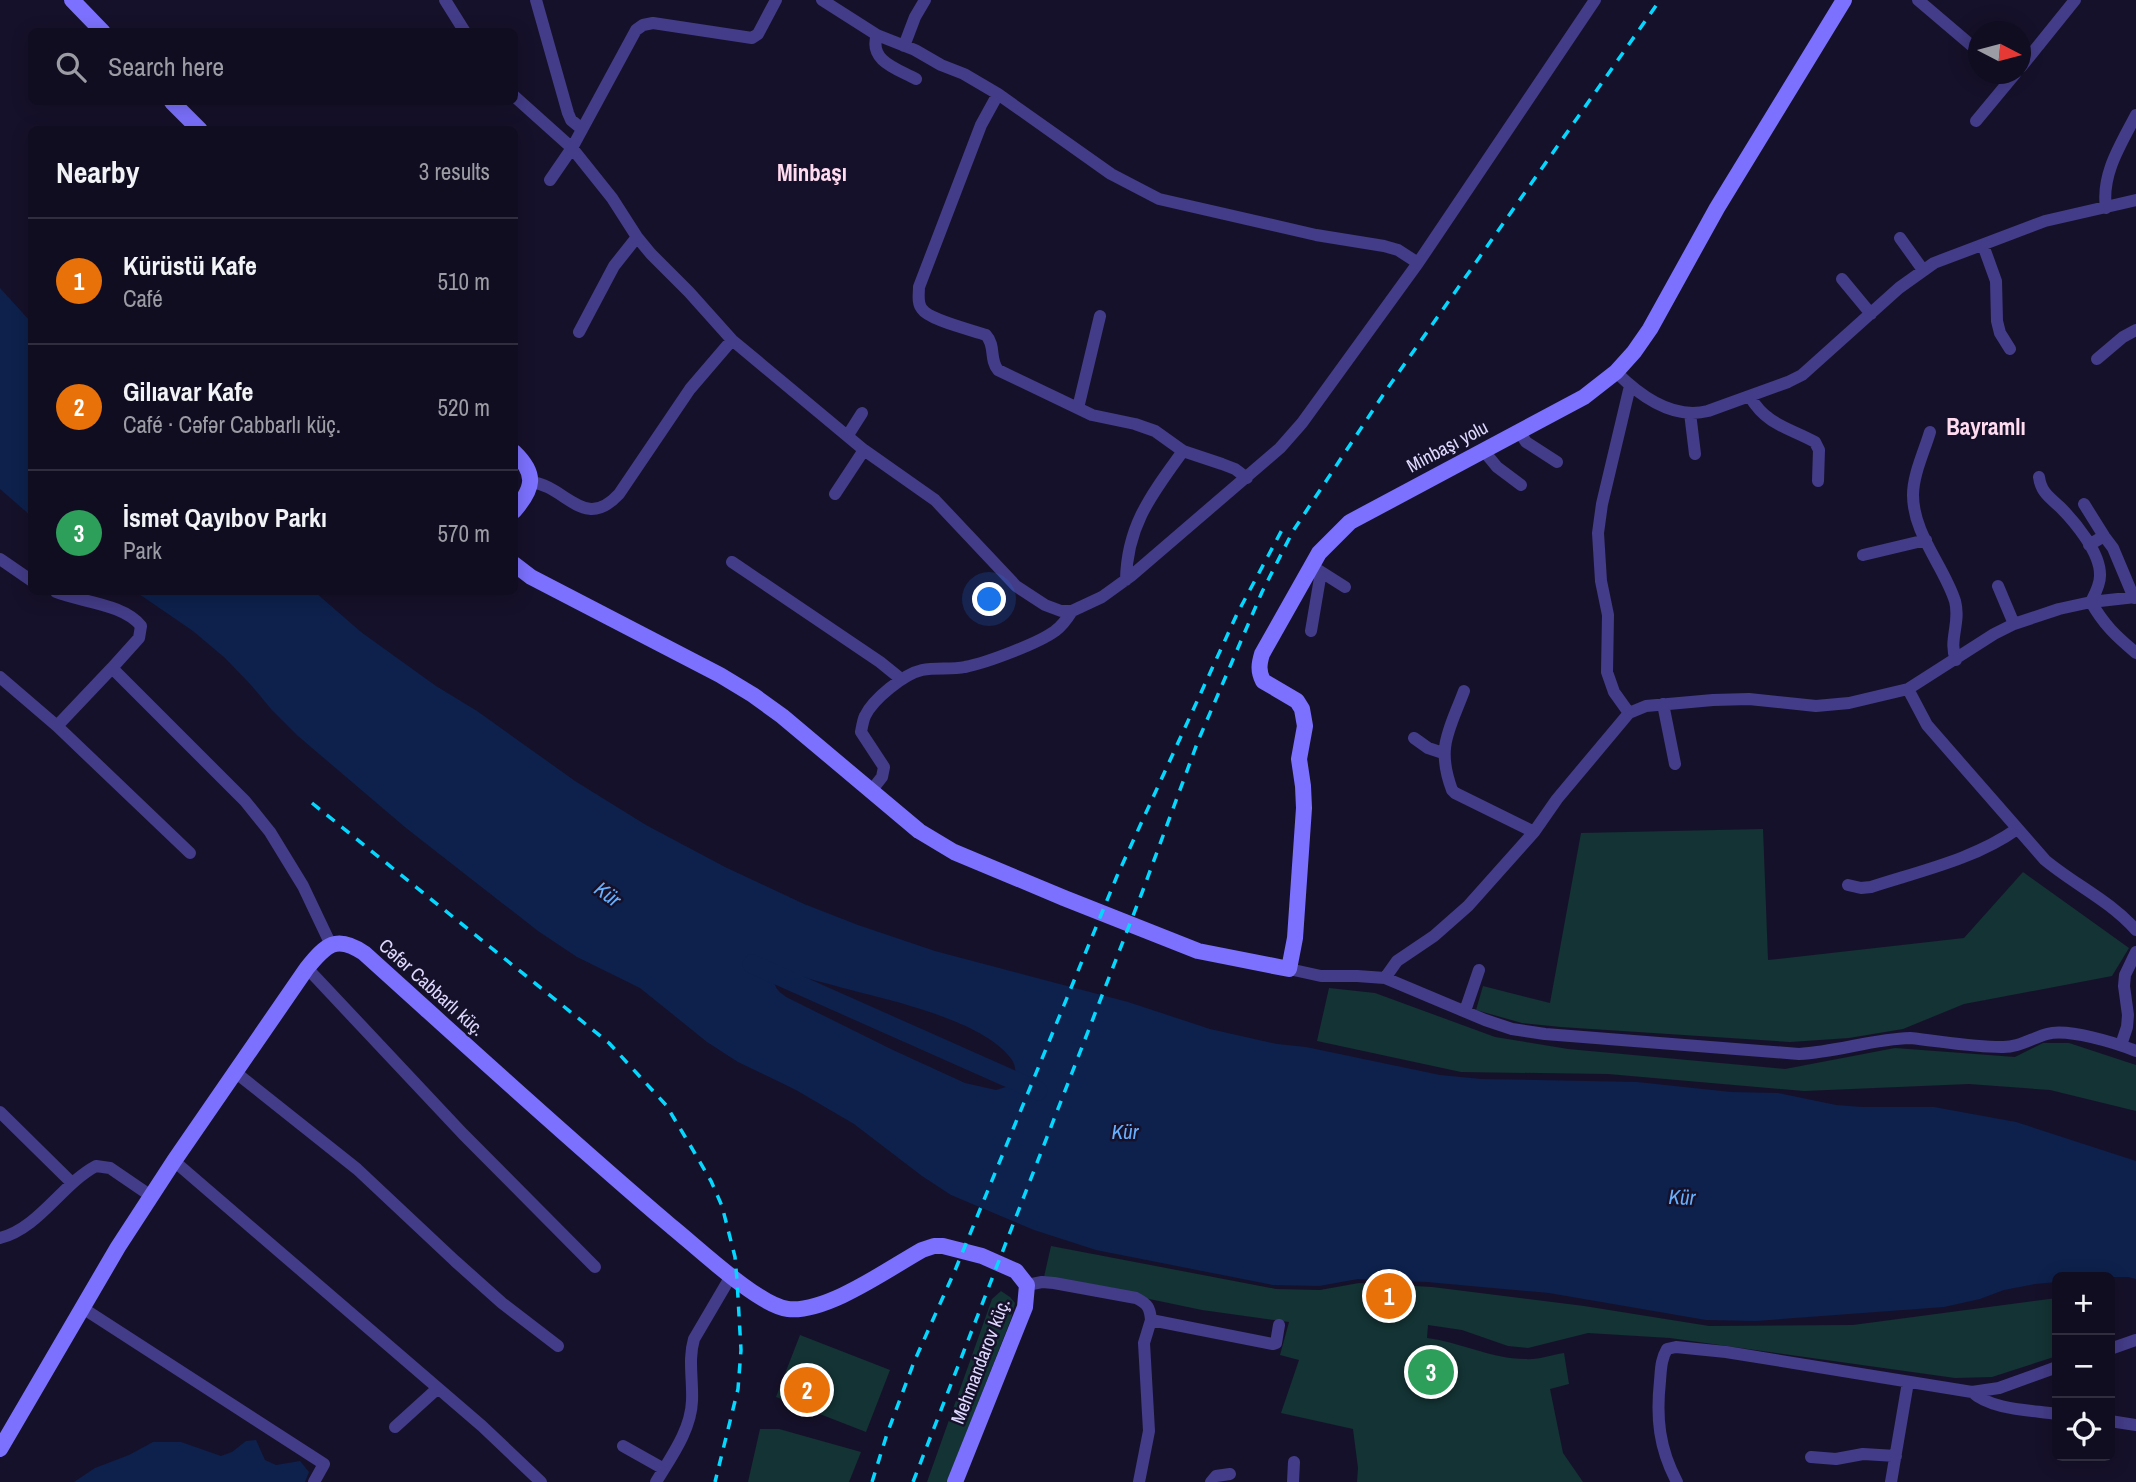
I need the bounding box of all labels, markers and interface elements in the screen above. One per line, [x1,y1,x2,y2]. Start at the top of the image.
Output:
north arrow [1968,21,2031,84]
search box [28,28,518,105]
icon: search [52,48,90,86]
text: Search here [108,49,224,84]
text: Nearby [56,152,139,192]
text: 3 results [419,156,490,187]
district label: Minbaşı [777,157,847,188]
text: Kürüstü Kafe [123,248,257,283]
text: 1 [74,266,84,297]
text: 510 m [438,266,490,297]
text: Café [123,283,163,314]
text: Gilıavar Kafe [123,374,253,409]
text: 2 [74,392,84,423]
text: 520 m [438,392,490,423]
text: Café · Cəfər Cabbarlı küç. [123,409,341,440]
district label: Bayramlı [1946,411,2026,442]
street label: Minbaşı yolu [1402,414,1492,478]
text: İsmət Qayıbov Parkı [123,500,327,535]
text: 3 [74,518,84,549]
text: 570 m [438,518,490,549]
text: Park [123,535,162,566]
your location [972,582,1006,616]
water label: Kür [589,874,628,914]
street label: Cəfər Cabbarlı küç. [373,932,491,1042]
water label: Kür [1112,1117,1140,1146]
water label: Kür [1668,1182,1697,1212]
pin: 1 [1366,1270,1412,1322]
map controls [2052,1272,2115,1461]
button: + [2052,1272,2115,1335]
street label: Mehmandarov küç. [944,1294,1016,1428]
button: − [2052,1335,2115,1398]
pin: 3 [1408,1346,1454,1398]
pin: 2 [784,1364,830,1416]
button: locate [2052,1398,2115,1461]

